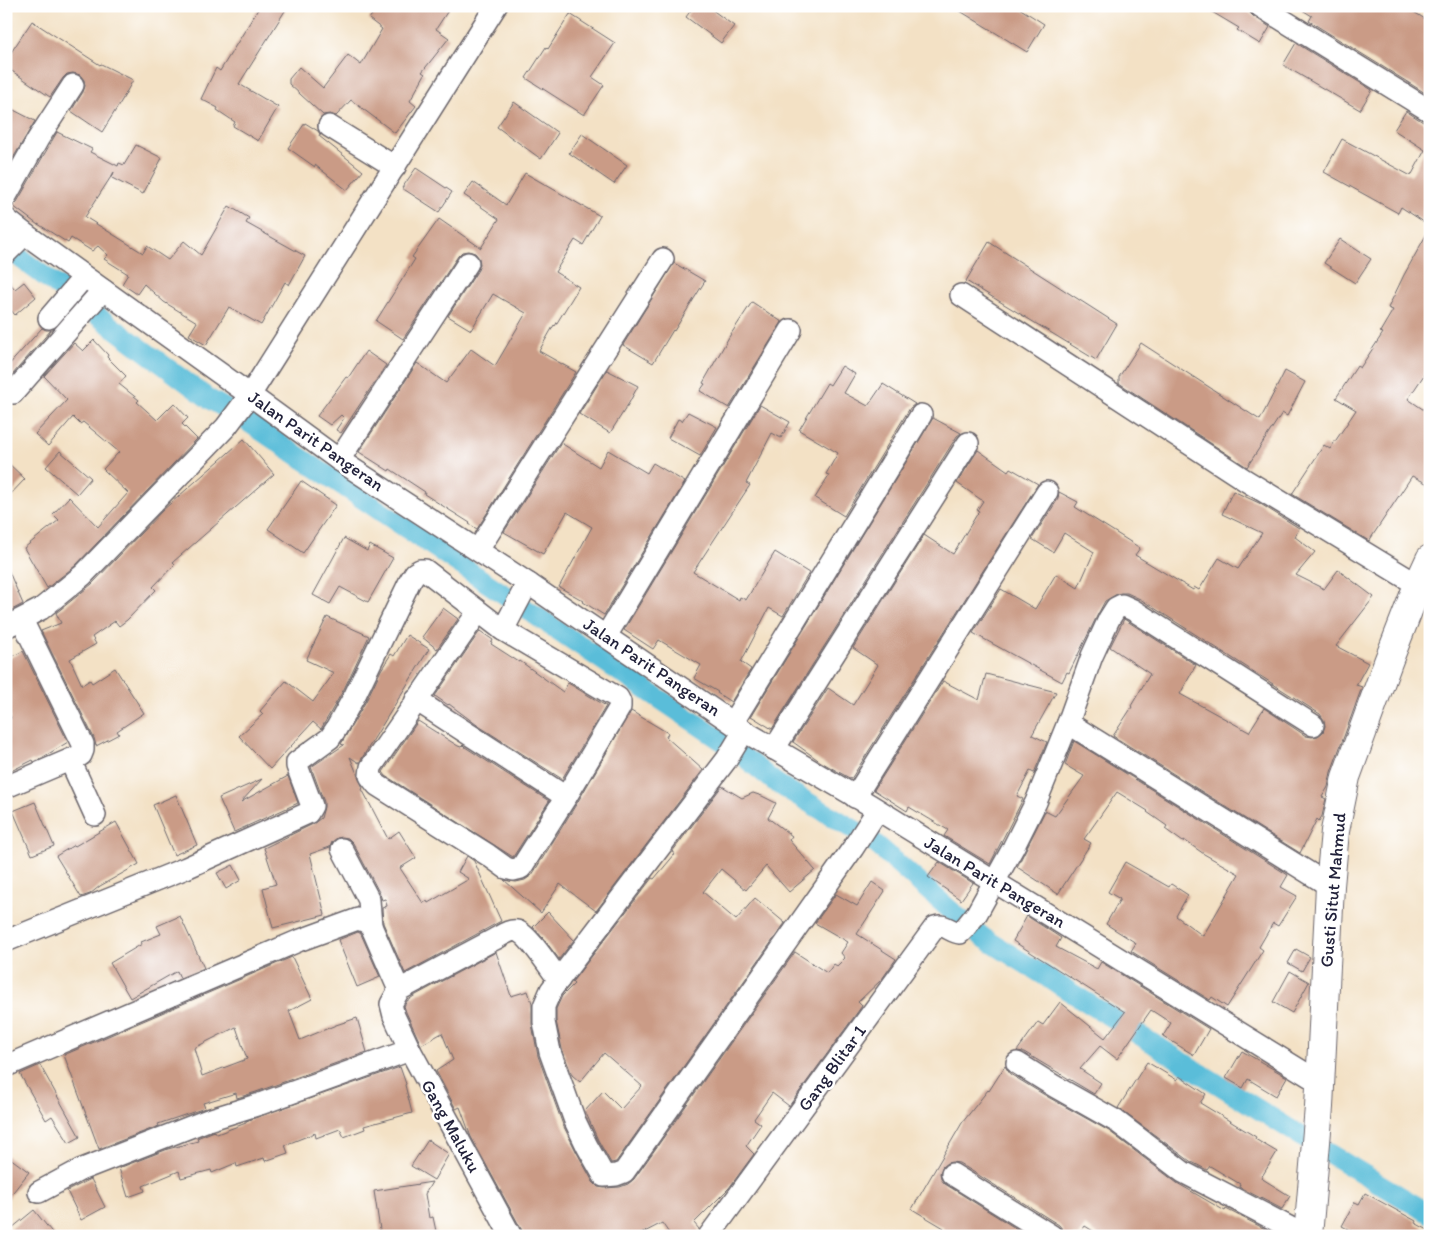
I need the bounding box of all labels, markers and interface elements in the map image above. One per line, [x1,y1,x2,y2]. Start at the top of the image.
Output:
street label: Jalan Parit Pangeran [244,386,388,496]
street label: Jalan Parit Pangeran [579,613,725,721]
street label: Gusti Situt Mahmud [1315,812,1351,968]
street label: Jalan Parit Pangeran [921,831,1070,933]
street label: Gang Blitar 1 [793,1020,871,1116]
street label: Gang Maluku [416,1076,486,1176]

